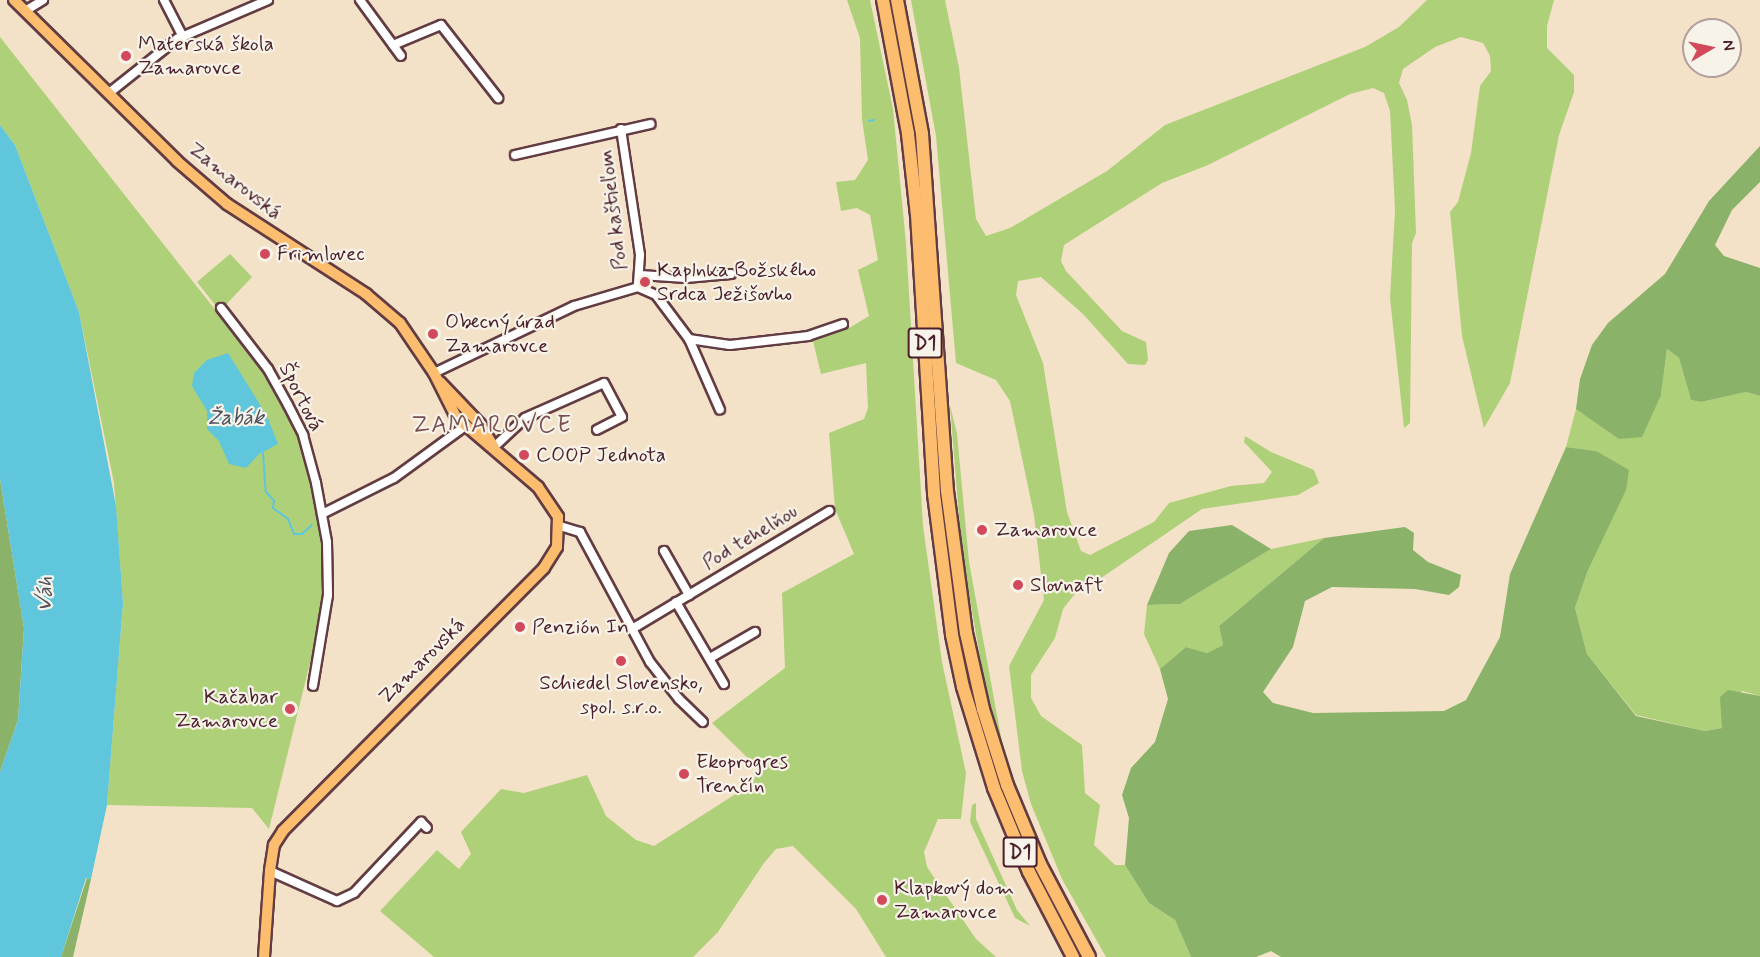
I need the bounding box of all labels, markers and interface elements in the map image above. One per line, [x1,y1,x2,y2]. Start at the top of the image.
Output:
north arrow [1682,18,1742,78]
place label: Materská škola Zamarovce [138,31,274,81]
text: N [1717,39,1740,52]
marker: Materská škola Zamarovce [119,49,133,63]
street label: Zamarovská [183,137,287,225]
street label: Pod kaštieľom [593,148,633,272]
place label: Frimlovec [277,241,365,267]
marker: Frimlovec [258,247,272,261]
place label: Kaplnka Božského Srdca Ježišovho [657,257,816,307]
marker: Kaplnka Božského Srdca Ježišovho [638,275,652,289]
place label: Obecný úrad Zamarovce [445,309,555,359]
road number: D1 [907,326,943,360]
marker: Obecný úrad Zamarovce [426,327,440,341]
street label: Športová [273,358,329,436]
water label: Žabák [208,406,264,432]
district label: ZAMAROVCE [412,412,572,440]
place label: COOP Jednota [536,442,677,468]
marker: COOP Jednota [517,448,531,462]
street label: Pod tehelňou [697,498,803,576]
place label: Zamarovce [994,517,1097,543]
marker: Zamarovce [975,523,989,537]
place label: Slovnaft [1030,572,1104,598]
water label: Váh [32,576,60,612]
marker: Slovnaft [1011,578,1025,592]
street label: Zamarovská [373,612,471,710]
place label: Penzión In [532,614,627,640]
marker: Penzión In [513,620,527,634]
marker: Schiedel Slovensko, spol. s.r.o. [614,654,628,668]
place label: Schiedel Slovensko, spol. s.r.o. [539,670,703,720]
place label: Kačabar Zamarovce [175,684,278,734]
marker: Kačabar Zamarovce [283,702,297,716]
place label: Ekoprogres Trenčín [696,749,788,799]
marker: Ekoprogres Trenčín [677,767,691,781]
road number: D1 [1002,835,1038,869]
place label: Klapkový dom Zamarovce [894,875,1014,925]
marker: Klapkový dom Zamarovce [875,893,889,907]

